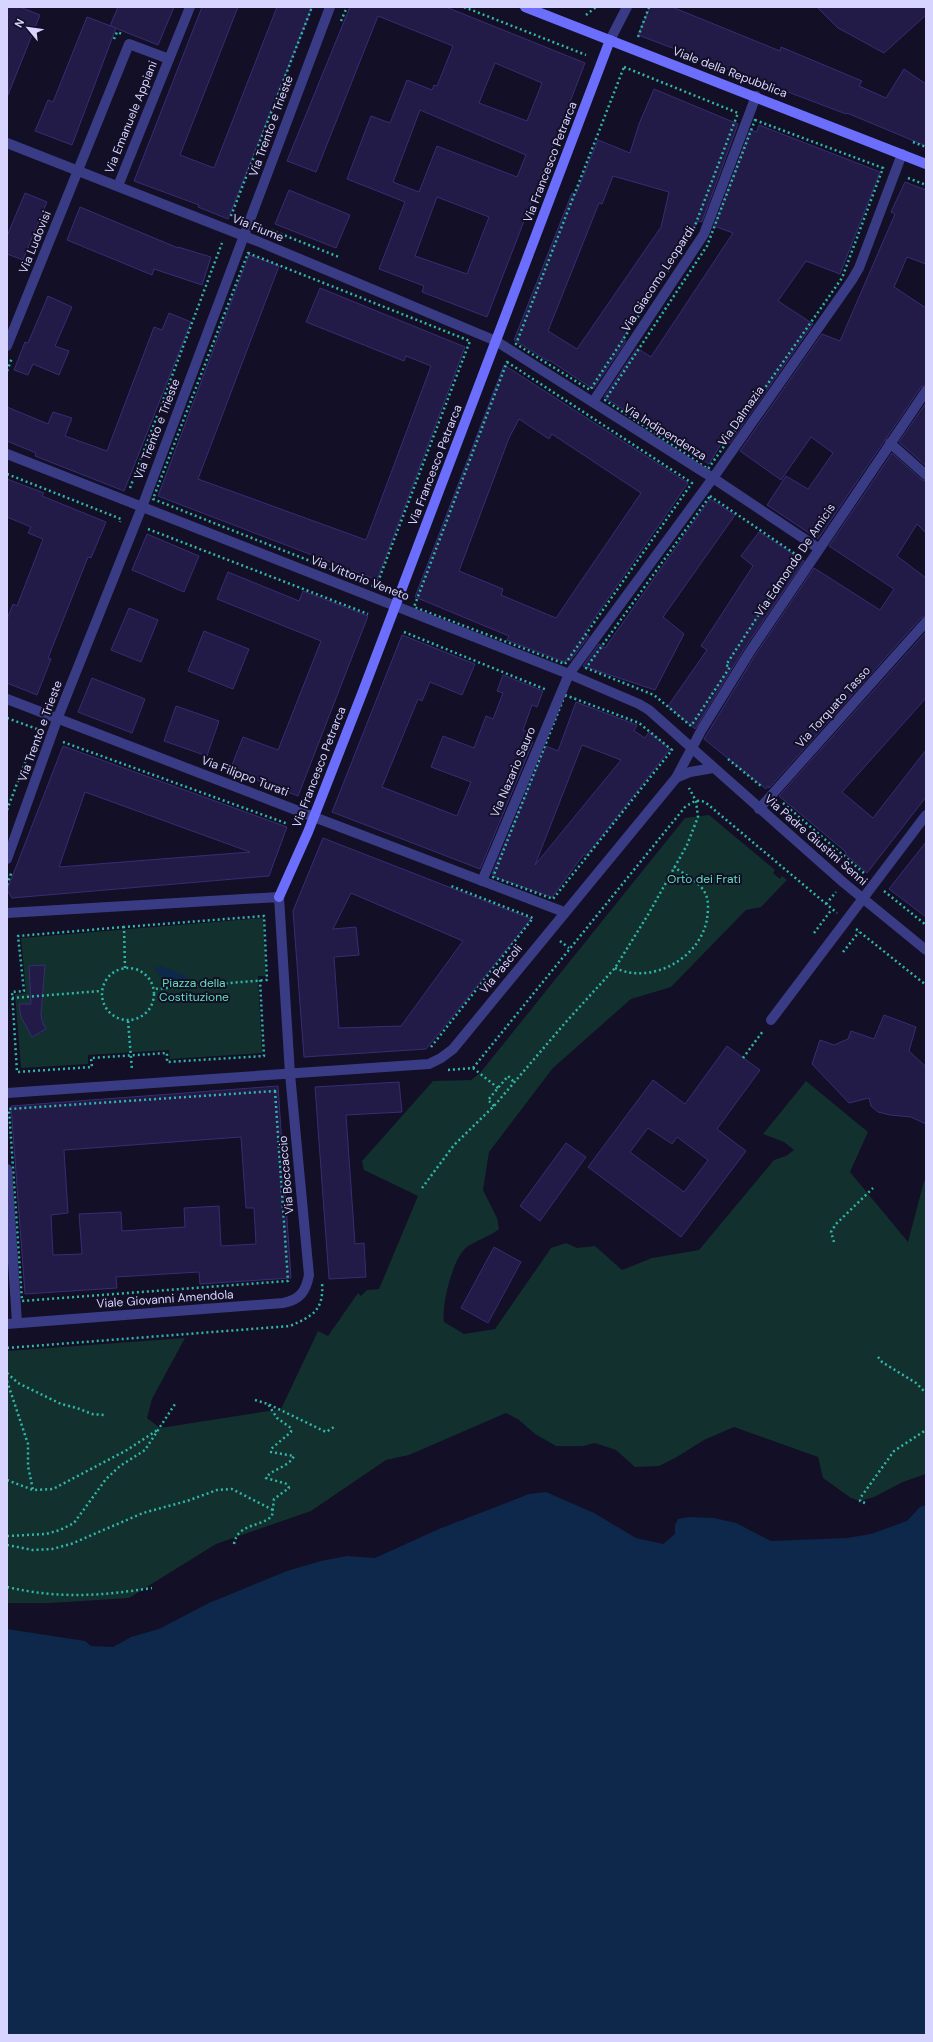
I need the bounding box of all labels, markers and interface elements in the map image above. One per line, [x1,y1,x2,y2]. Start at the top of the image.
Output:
north arrow [8,8,48,48]
text: N [11,16,27,30]
street label: Viale della Repubblica [670,43,790,101]
street label: Via Emanuele Appiani [101,58,161,176]
street label: Via Trento e Trieste [245,73,297,179]
street label: Via Francesco Petrarca [520,99,580,225]
street label: Via Ludovisi [15,208,55,276]
street label: Via Fiume [230,210,286,246]
street label: Via Giacomo Leopardi [618,223,698,335]
street label: Via Trento e Trieste [130,376,184,482]
street label: Via Dalmazia [714,383,768,449]
street label: Via Indipendenza [620,400,710,464]
street label: Via Francesco Petrarca [405,402,465,528]
street label: Via Edmondo De Amicis [751,500,839,620]
street label: Via Vittorio Veneto [308,552,412,604]
street label: Via Torquato Tasso [792,663,874,751]
street label: Via Trento e Trieste [14,678,66,784]
street label: Via Francesco Petrarca [289,704,349,830]
street label: Via Nazario Sauro [487,724,539,820]
street label: Via Filippo Turati [199,752,291,800]
street label: Via Padre Giustini Senni [761,791,871,889]
park label: Orto dei Frati [667,871,741,887]
street label: Via Pascoli [476,941,526,997]
park label: Piazza della Costituzione [159,975,229,1005]
street label: Via Boccaccio [275,1135,297,1215]
street label: Viale Giovanni Amendola [96,1286,234,1312]

